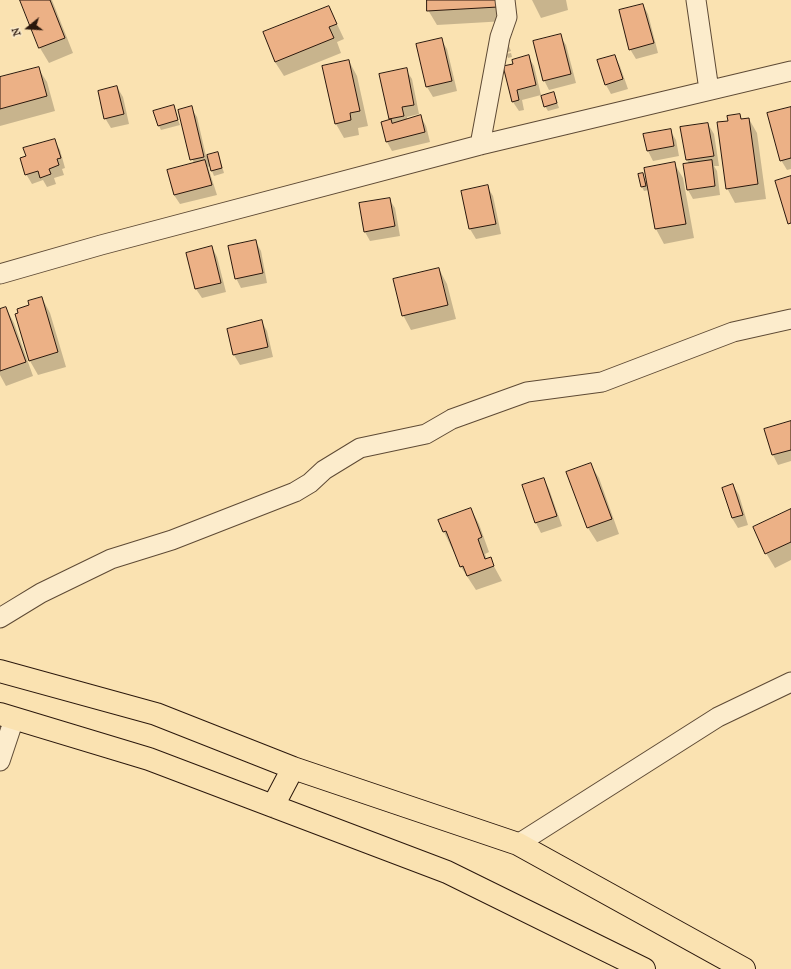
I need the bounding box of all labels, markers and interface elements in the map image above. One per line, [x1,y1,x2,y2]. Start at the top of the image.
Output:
north arrow [8,8,48,48]
text: N [9,26,24,38]

